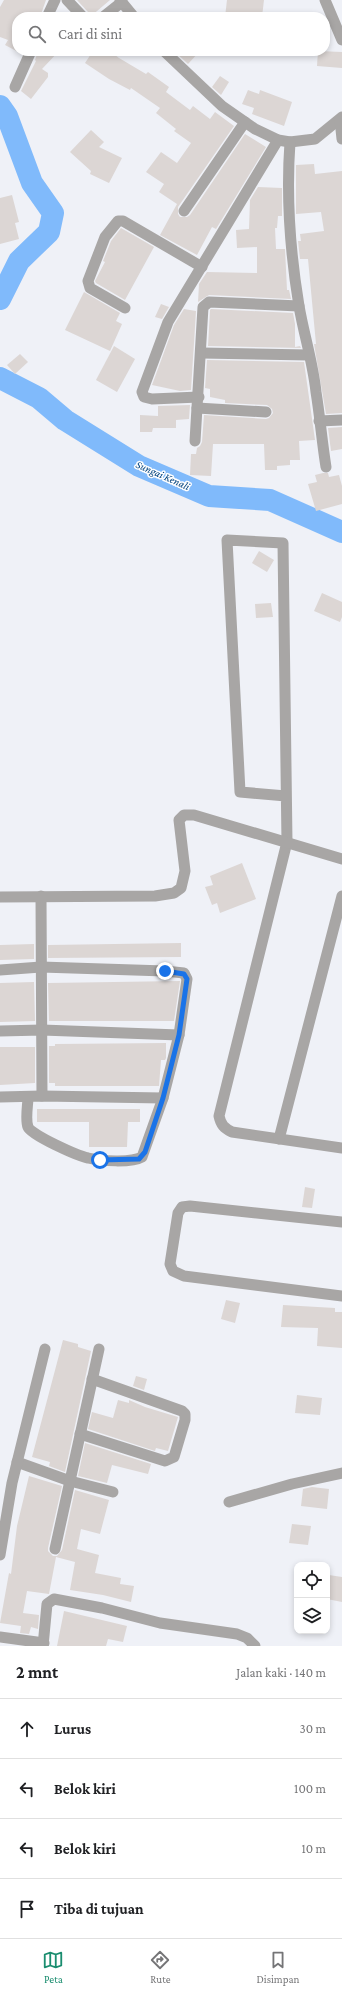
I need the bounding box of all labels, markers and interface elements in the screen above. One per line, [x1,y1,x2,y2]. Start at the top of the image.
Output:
search box [12,12,330,56]
icon: search [26,23,48,45]
text: Cari di sini [58,26,122,42]
water label: Sungai Kenali [134,458,192,493]
route end [156,962,174,980]
route start [91,1151,109,1169]
map controls [294,1562,330,1634]
button: locate [294,1562,330,1598]
button: layers [294,1598,330,1634]
text: 2 mnt [16,1663,58,1682]
text: Jalan kaki · 140 m [236,1665,326,1680]
icon: ahead [16,1718,38,1740]
text: Lurus [54,1721,91,1737]
text: 30 m [300,1721,326,1736]
icon: left [16,1778,38,1800]
text: Belok kiri [54,1781,116,1797]
text: 100 m [294,1781,326,1796]
icon: left [16,1838,38,1860]
text: Belok kiri [54,1841,116,1857]
text: 10 m [301,1841,326,1856]
icon: arrive [16,1898,38,1920]
text: Tiba di tujuan [54,1901,144,1917]
tab: Peta [42,1949,64,1985]
tab: Rute [149,1949,171,1985]
tab: Disimpan [256,1949,299,1985]

